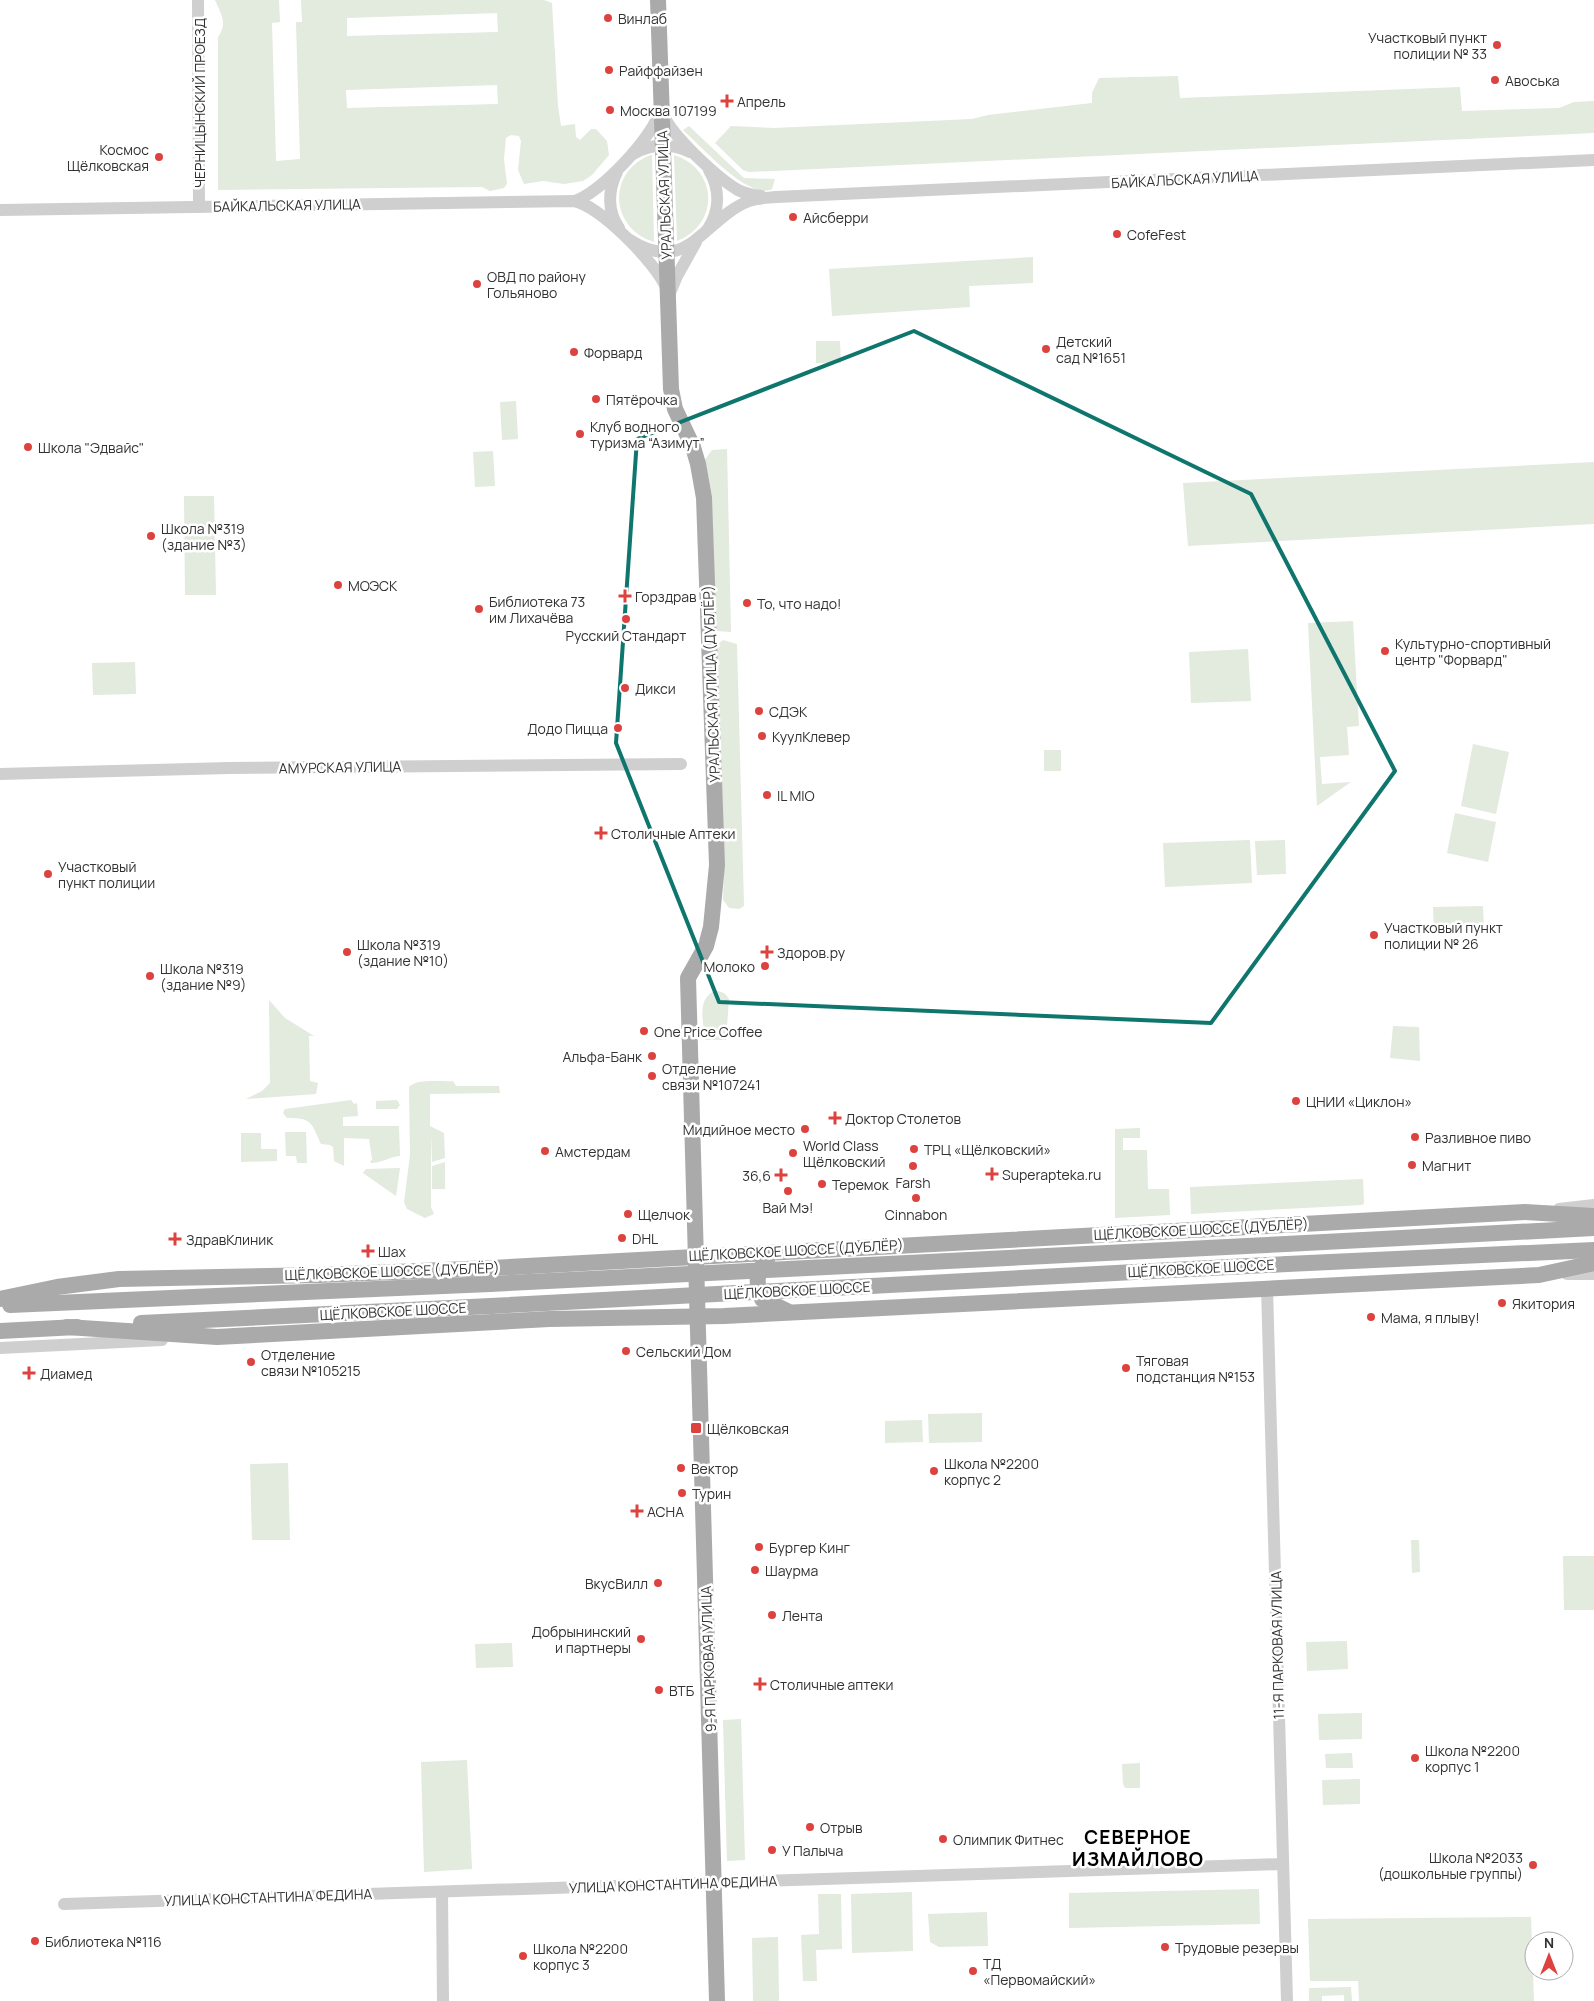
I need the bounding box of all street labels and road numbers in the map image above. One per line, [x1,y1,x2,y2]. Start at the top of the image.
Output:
street label: ЧЕРНИЦЫНСКИЙ ПРОЕЗД [190,18,209,188]
street label: УРАЛЬСКАЯ УЛИЦА [652,130,676,260]
street label: БАЙКАЛЬСКАЯ УЛИЦА [1111,166,1259,192]
street label: БАЙКАЛЬСКАЯ УЛИЦА [213,194,361,216]
street label: УРАЛЬСКАЯ УЛИЦА (ДУБЛЁР) [698,585,724,783]
street label: АМУРСКАЯ УЛИЦА [279,756,402,778]
street label: ЩЁЛКОВСКОЕ ШОССЕ (ДУБЛЁР) [1093,1214,1309,1244]
street label: ЩЁЛКОВСКОЕ ШОССЕ (ДУБЛЁР) [688,1235,904,1265]
street label: ЩЁЛКОВСКОЕ ШОССЕ [1127,1255,1275,1281]
street label: ЩЁЛКОВСКОЕ ШОССЕ (ДУБЛЁР) [284,1258,500,1284]
street label: ЩЁЛКОВСКОЕ ШОССЕ [723,1277,871,1303]
street label: ЩЁЛКОВСКОЕ ШОССЕ [319,1298,467,1324]
street label: 11-Я ПАРКОВАЯ УЛИЦА [1266,1570,1288,1719]
street label: 9-Я ПАРКОВАЯ УЛИЦА [696,1585,720,1732]
street label: УЛИЦА КОНСТАНТИНА ФЕДИНА [569,1871,778,1897]
street label: УЛИЦА КОНСТАНТИНА ФЕДИНА [164,1884,373,1910]

